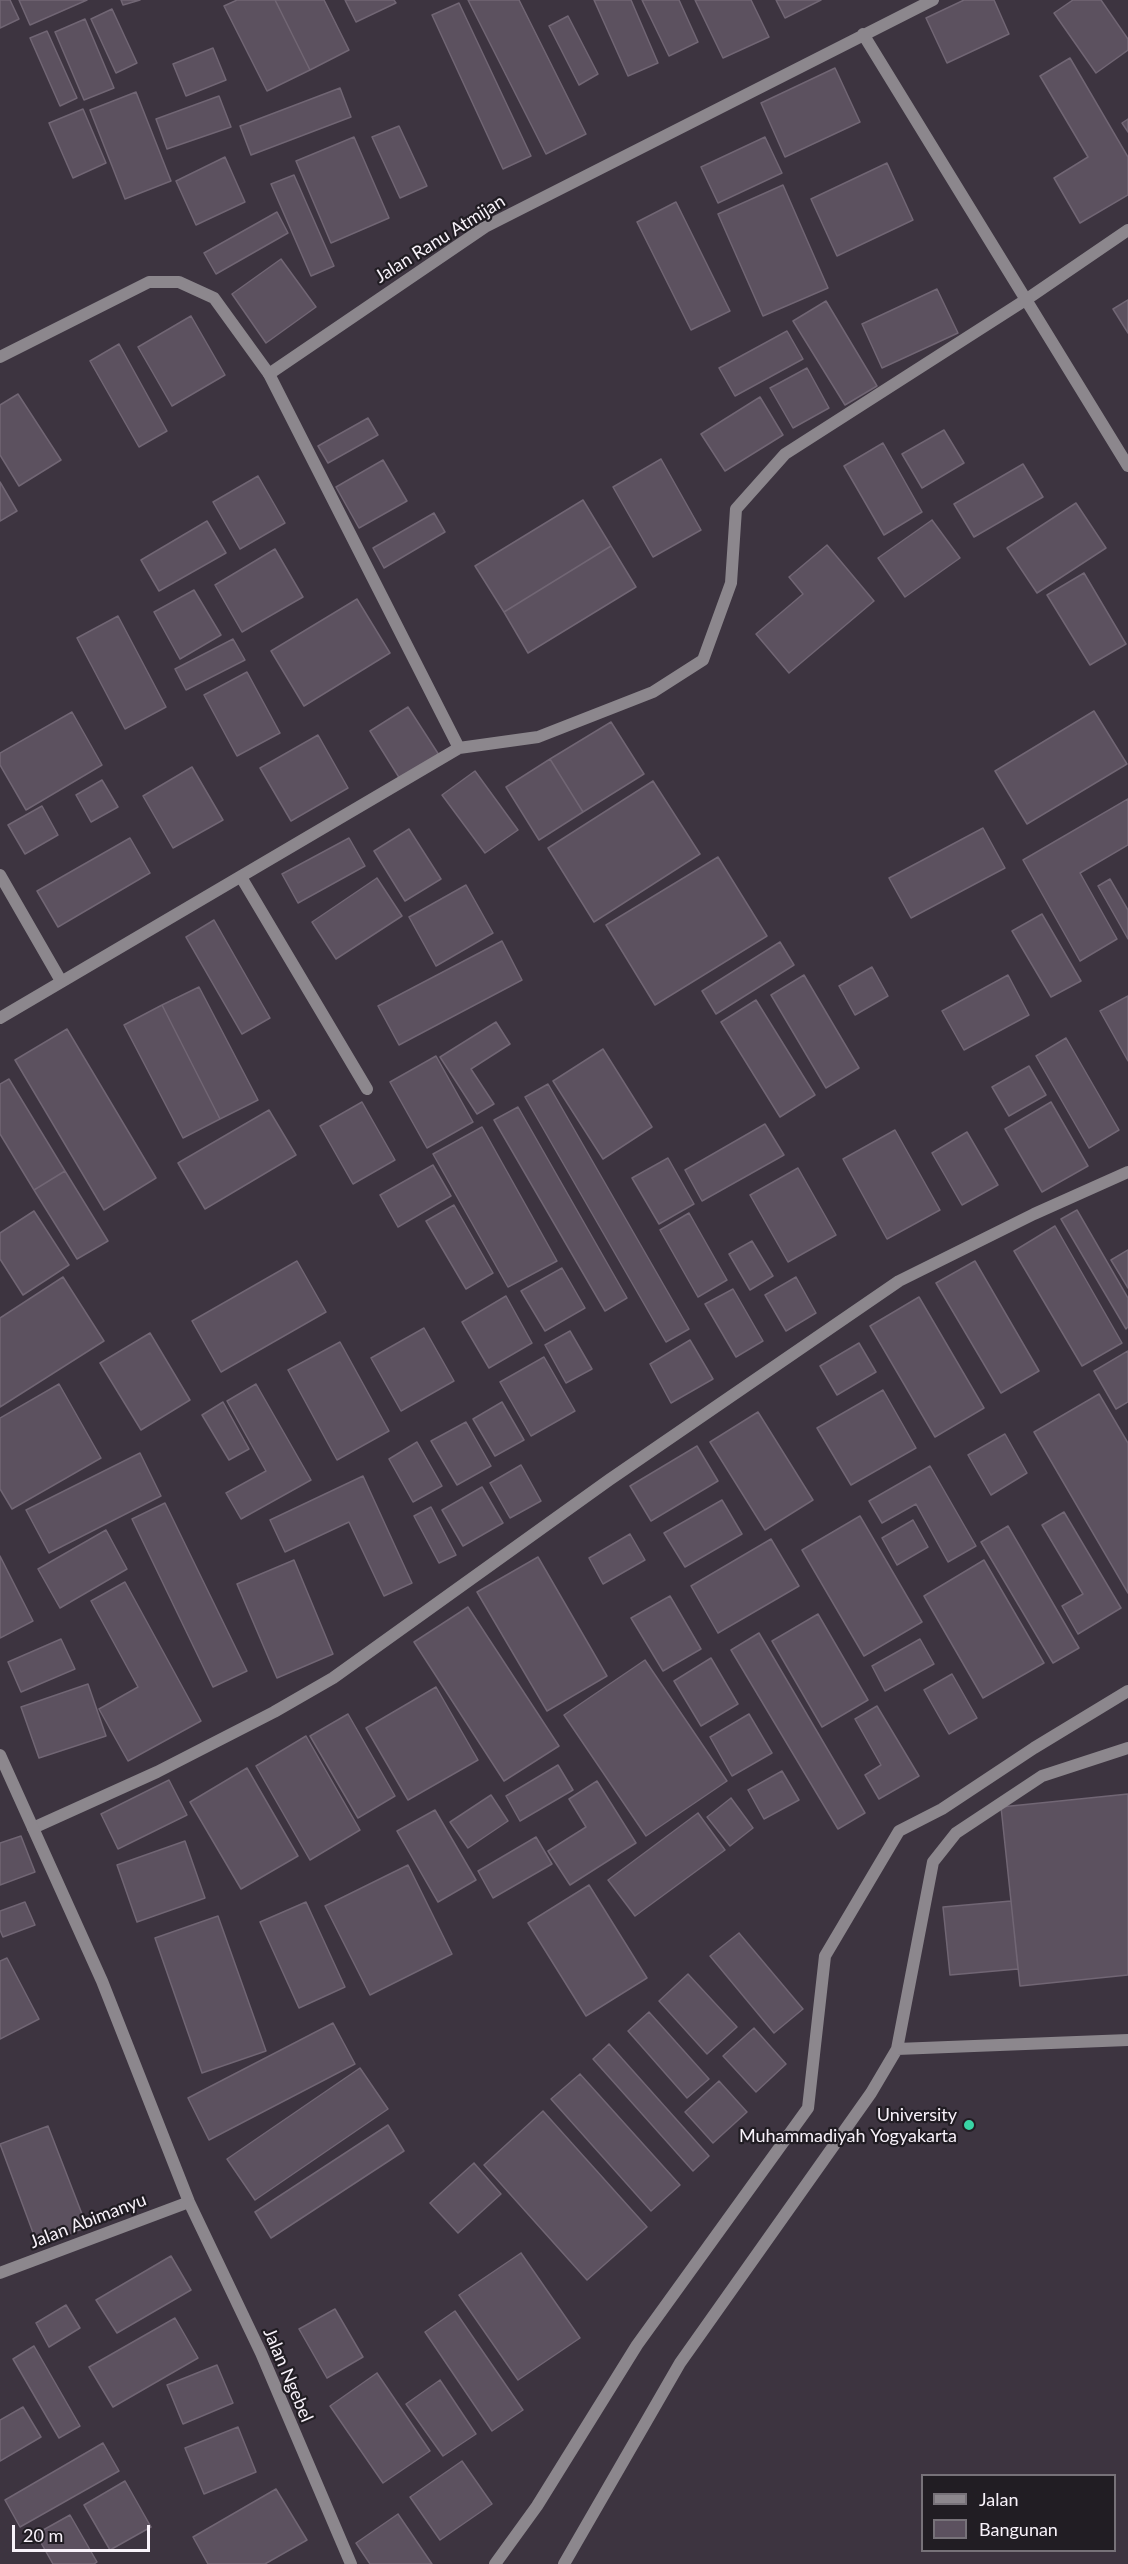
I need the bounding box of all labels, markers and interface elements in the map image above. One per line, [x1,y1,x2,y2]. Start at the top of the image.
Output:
street label: Jalan Ranu Atmijan [371,190,509,288]
place label: University Muhammadiyah Yogyakarta [739,2104,957,2146]
marker: University Muhammadiyah Yogyakarta [962,2118,976,2132]
street label: Jalan Abimanyu [26,2189,150,2253]
street label: Jalan Ngebel [259,2325,317,2425]
legend [921,2474,1116,2552]
text: Jalan [979,2488,1018,2510]
scale bar [15,2513,153,2551]
text: Bangunan [979,2518,1058,2540]
text: 20 m [23,2524,63,2546]

